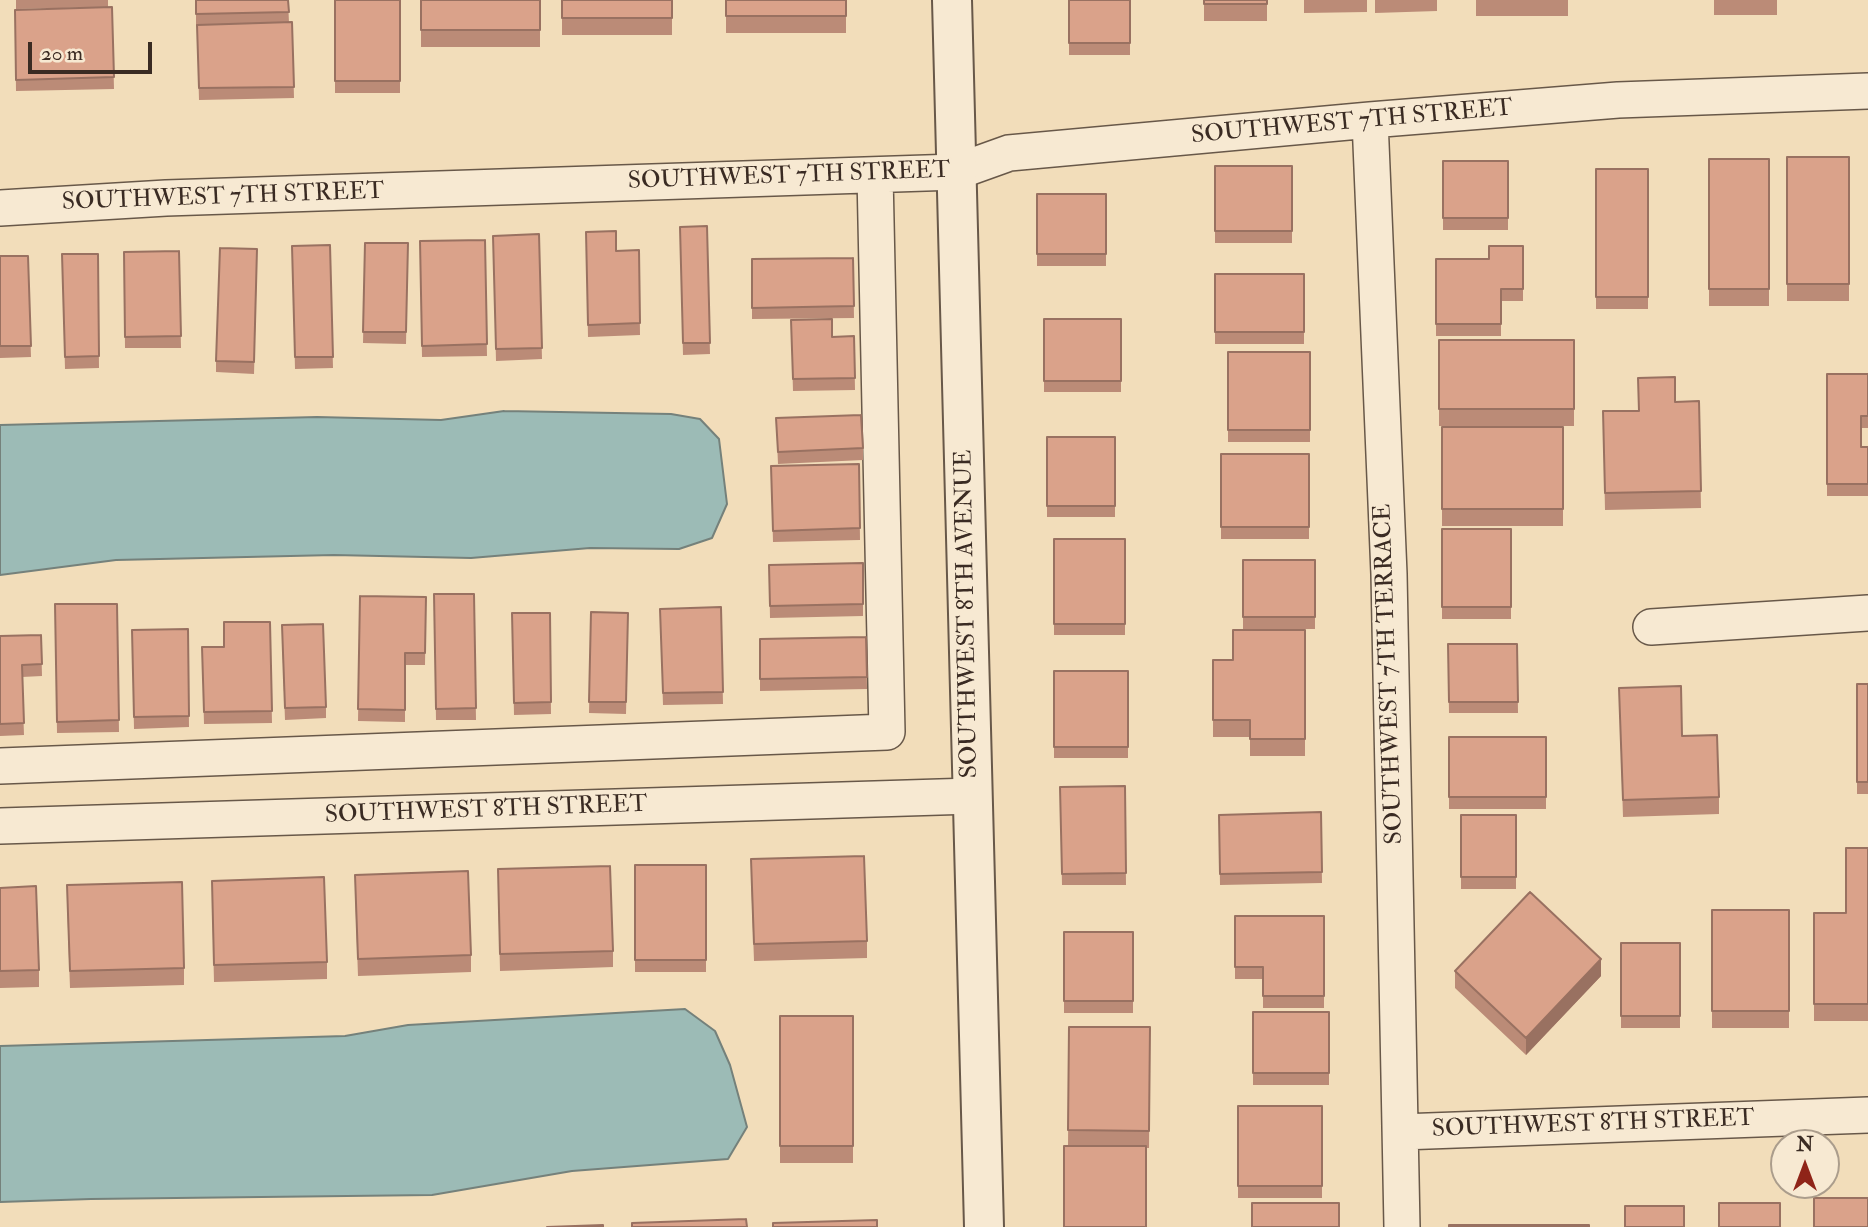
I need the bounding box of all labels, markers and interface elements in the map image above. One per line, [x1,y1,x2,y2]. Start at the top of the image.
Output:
scale bar [32,28,156,72]
text: 20 m [41,40,83,67]
street label: SOUTHWEST 7TH STREET [1190,95,1514,151]
street label: SOUTHWEST 7TH STREET [627,157,951,197]
street label: SOUTHWEST 7TH STREET [61,178,385,218]
street label: SOUTHWEST 8TH AVENUE [951,449,985,779]
street label: SOUTHWEST 7TH TERRACE [1370,503,1410,845]
street label: SOUTHWEST 8TH STREET [324,791,648,831]
street label: SOUTHWEST 8TH STREET [1431,1105,1755,1145]
north arrow [1770,1129,1840,1199]
text: N [1796,1133,1814,1157]

